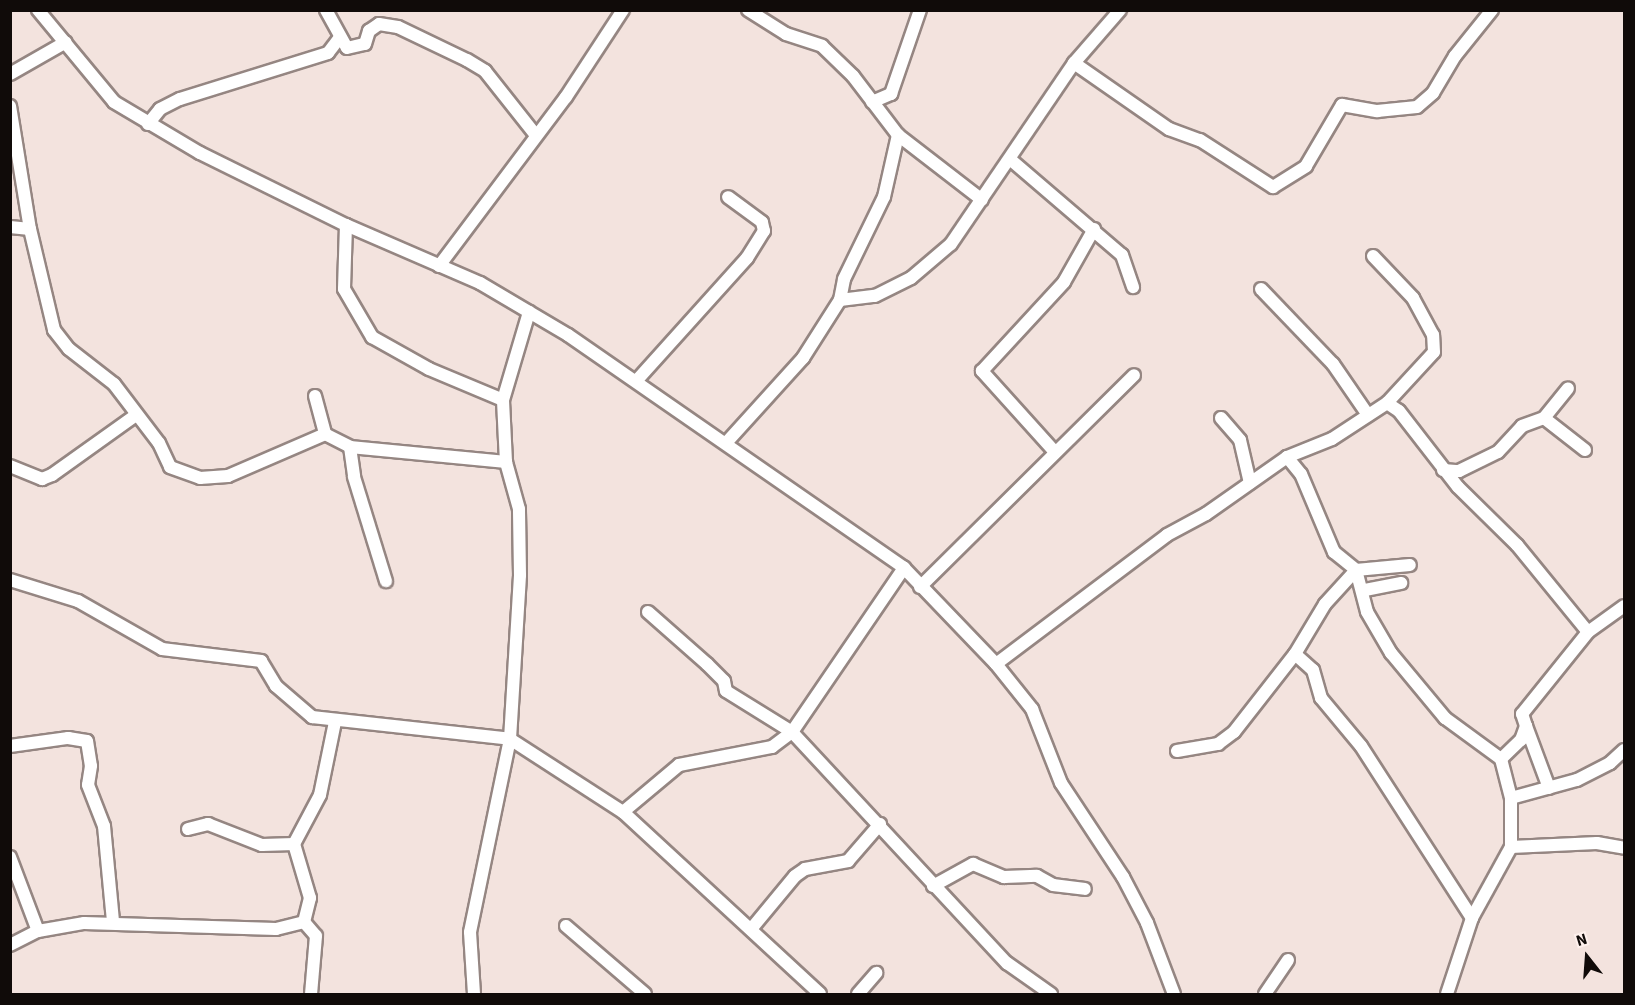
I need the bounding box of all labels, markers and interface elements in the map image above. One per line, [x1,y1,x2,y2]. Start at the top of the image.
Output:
north arrow [1557,927,1617,987]
text: N [1573,928,1590,952]

